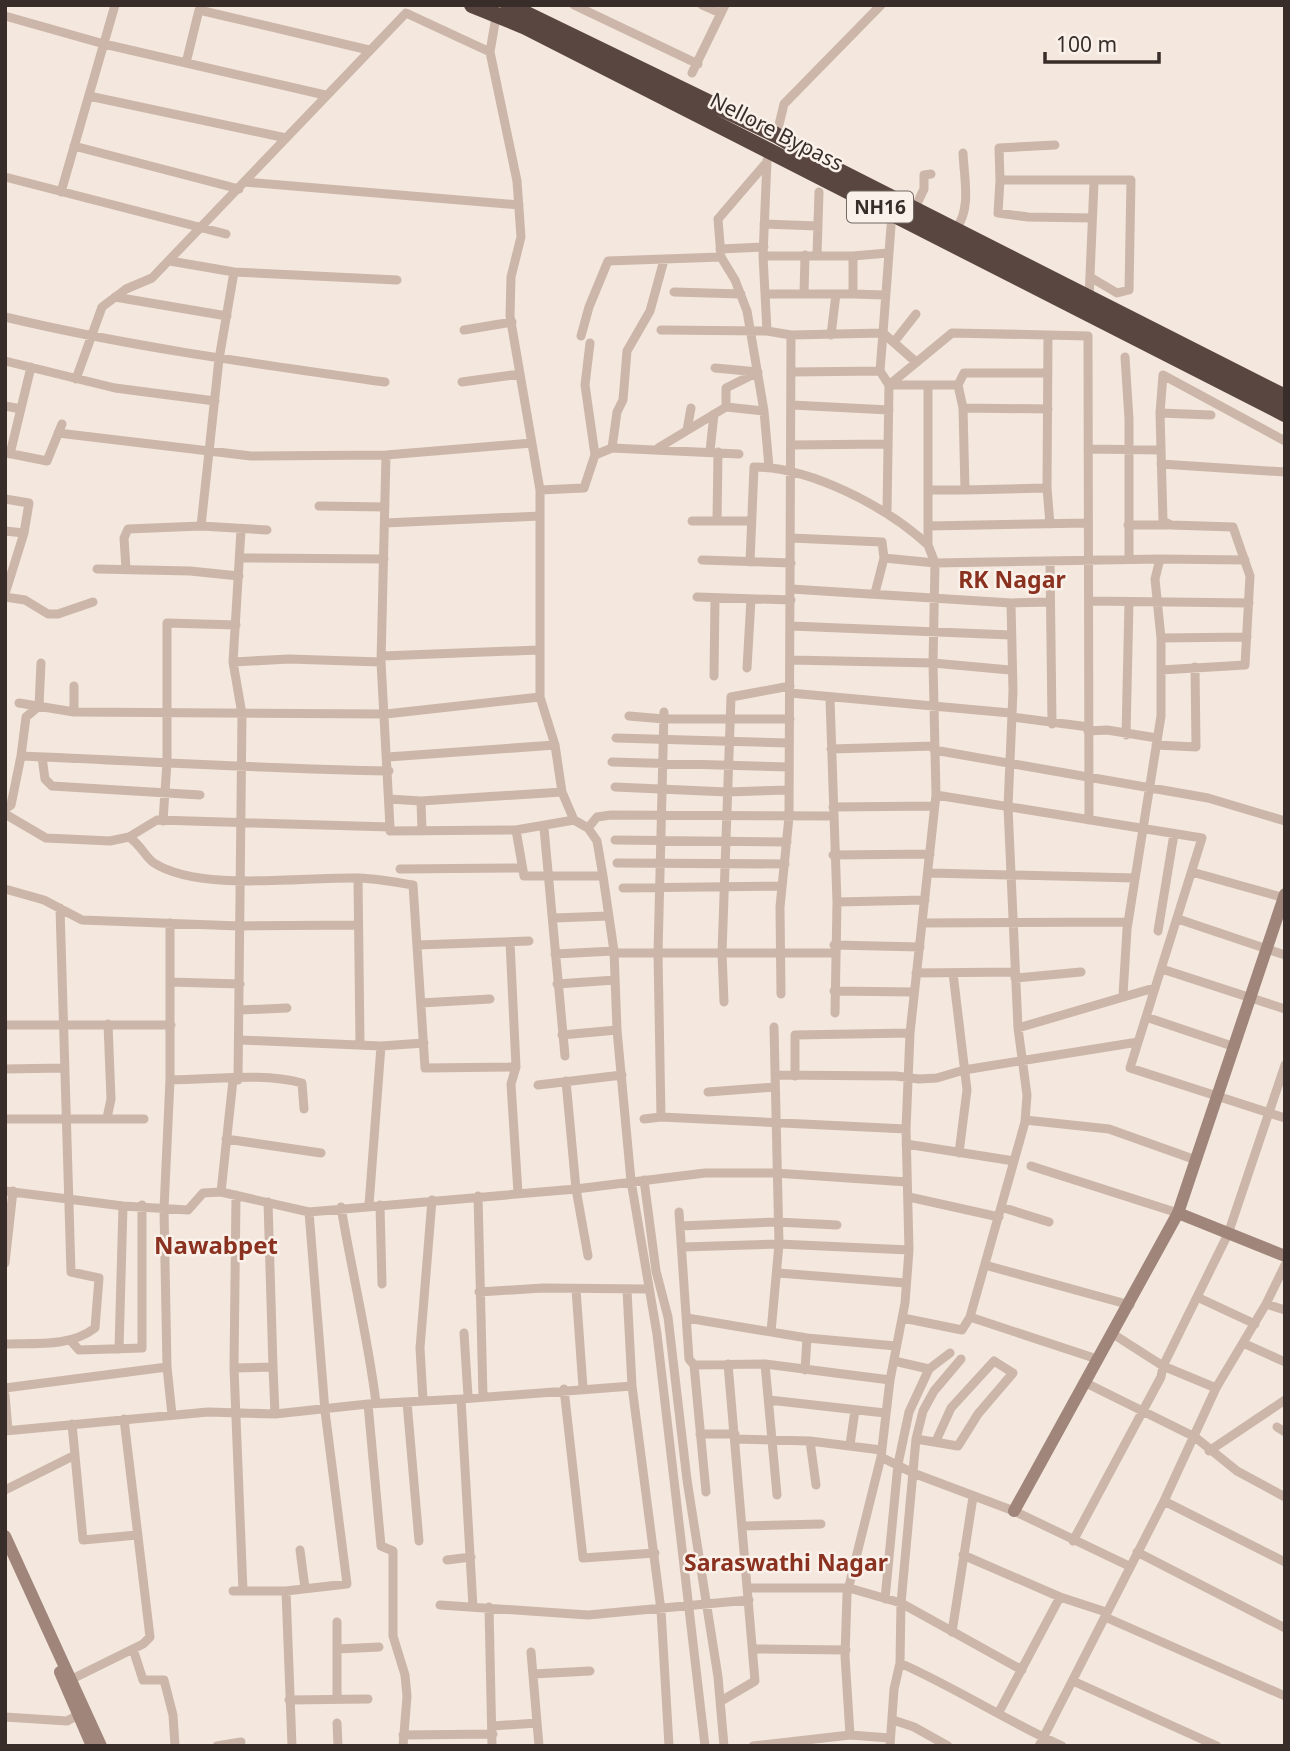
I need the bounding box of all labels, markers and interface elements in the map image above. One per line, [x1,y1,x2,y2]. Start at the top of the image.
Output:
scale bar [1045,21,1159,65]
text: 100 m [1056,30,1117,58]
street label: Nellore Bypass [706,85,848,177]
road number: NH16 [847,192,913,223]
district label: RK Nagar [958,563,1066,595]
district label: Nawabpet [154,1228,278,1261]
district label: Saraswathi Nagar [684,1546,888,1578]

